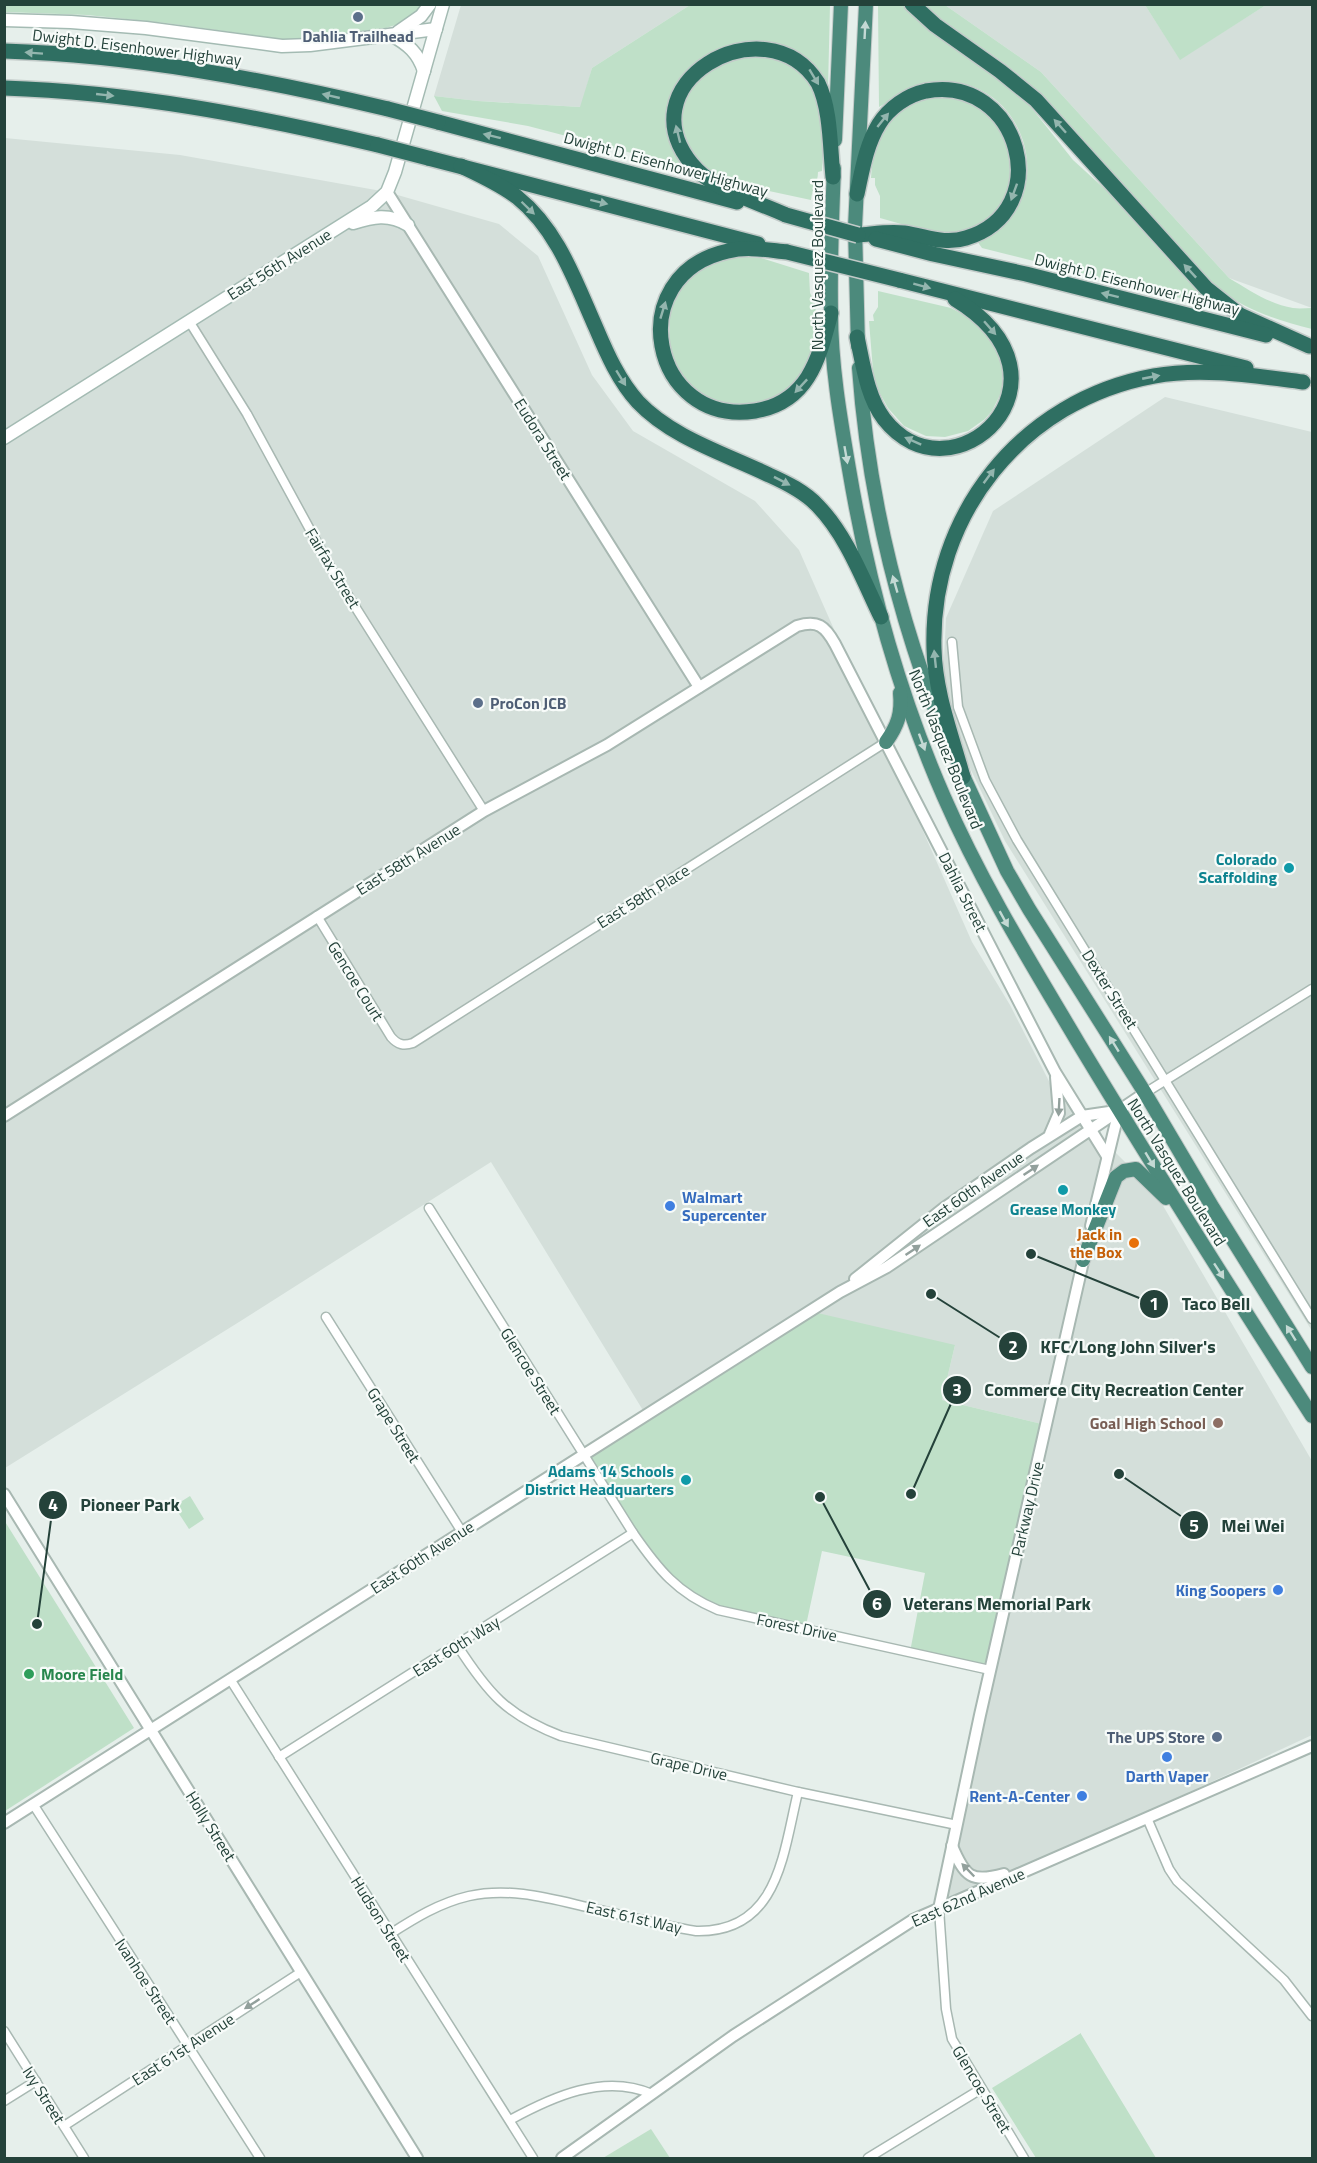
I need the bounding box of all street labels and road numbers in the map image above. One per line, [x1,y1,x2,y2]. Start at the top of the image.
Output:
street label: Dwight D. Eisenhower Highway [31,22,243,72]
street label: Dwight D. Eisenhower Highway [561,125,771,203]
street label: North Vasquez Boulevard [805,180,829,350]
street label: East 56th Avenue [222,222,336,306]
street label: Dwight D. Eisenhower Highway [1032,247,1242,321]
street label: Eudora Street [508,393,578,485]
street label: Fairfax Street [299,523,367,613]
street label: North Vasquez Boulevard [903,666,989,832]
street label: East 58th Avenue [351,817,465,901]
street label: Dahlia Street [933,848,994,937]
street label: East 58th Place [592,858,694,934]
street label: Gencoe Court [322,936,390,1026]
street label: Dexter Street [1076,945,1144,1034]
street label: North Vasquez Boulevard [1122,1093,1232,1251]
street label: East 60th Avenue [917,1145,1029,1233]
street label: Glencoe Street [495,1323,567,1419]
street label: Grape Street [361,1383,427,1468]
street label: Parkway Drive [1004,1459,1050,1559]
street label: East 60th Avenue [366,1514,478,1600]
street label: Forest Drive [755,1607,839,1647]
street label: East 60th Way [408,1610,504,1682]
street label: Grape Drive [648,1745,730,1787]
street label: Holly Street [180,1786,242,1866]
street label: East 62nd Avenue [907,1861,1029,1933]
street label: Hudson Street [345,1872,417,1967]
street label: East 61st Way [584,1894,684,1940]
street label: Ivanhoe Street [109,1933,183,2029]
street label: East 61st Avenue [127,2007,239,2091]
street label: Glencoe Street [946,2041,1018,2138]
street label: Ivy Street [17,2061,71,2129]

